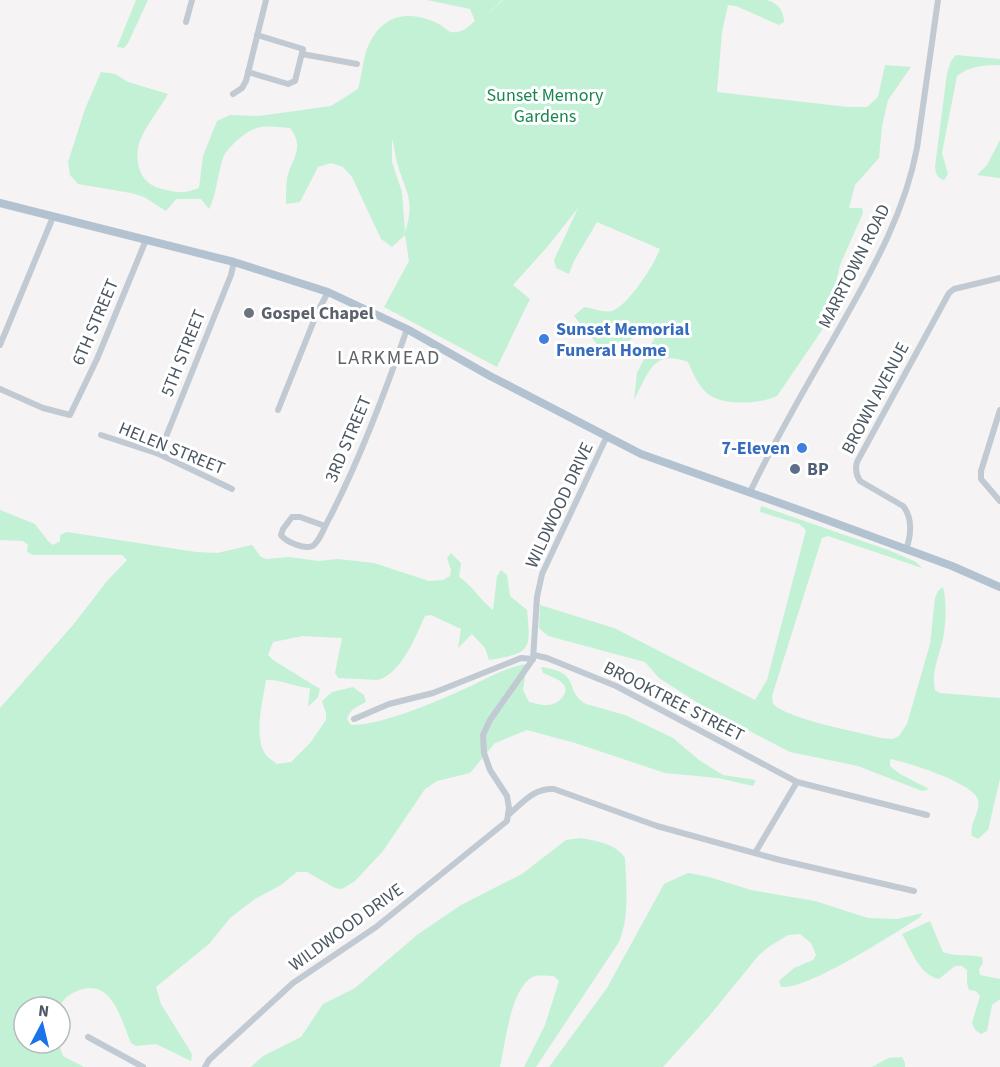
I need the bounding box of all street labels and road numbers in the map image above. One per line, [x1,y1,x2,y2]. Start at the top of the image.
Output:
street label: MARRTOWN ROAD [812,200,897,333]
street label: 6TH STREET [66,275,125,369]
street label: 5TH STREET [155,306,212,400]
street label: BROWN AVENUE [836,338,915,458]
street label: 3RD STREET [319,392,378,486]
street label: HELEN STREET [115,416,229,481]
street label: WILDWOOD DRIVE [519,438,600,572]
street label: BROOKTREE STREET [599,655,749,748]
street label: WILDWOOD DRIVE [284,877,409,977]

